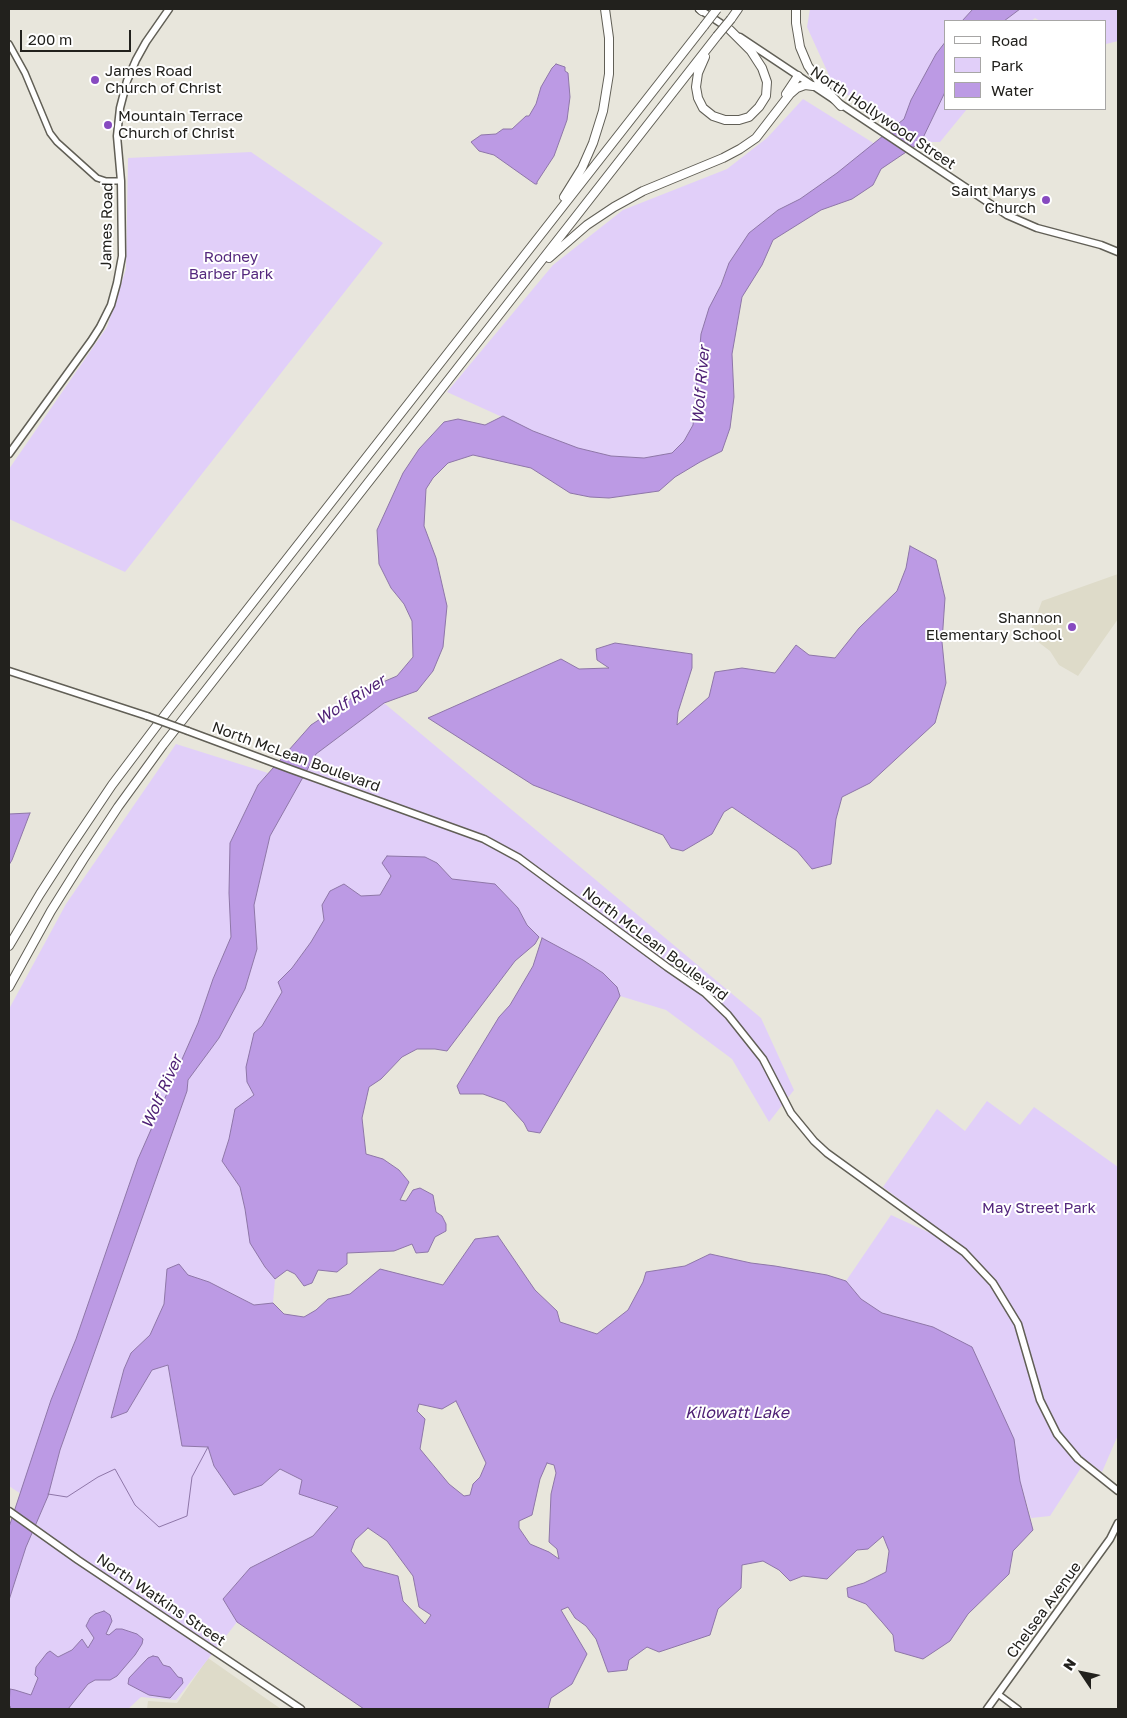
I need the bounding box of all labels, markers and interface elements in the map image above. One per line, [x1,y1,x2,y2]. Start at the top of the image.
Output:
scale bar [22,20,134,52]
legend [944,20,1107,110]
text: 200 m [28,30,72,48]
text: Road [991,31,1028,49]
text: Park [991,56,1023,74]
place label: James Road Church of Christ [105,62,222,97]
street label: North Hollywood Street [807,63,959,173]
marker: James Road Church of Christ [89,74,101,86]
text: Water [991,81,1034,99]
place label: Mountain Terrace Church of Christ [118,107,243,142]
marker: Mountain Terrace Church of Christ [102,119,114,131]
street label: James Road [97,182,117,270]
place label: Saint Marys Church [951,182,1036,217]
marker: Saint Marys Church [1040,194,1052,206]
park label: Rodney Barber Park [189,248,273,283]
water label: Wolf River [688,345,714,425]
place label: Shannon Elementary School [926,609,1062,644]
marker: Shannon Elementary School [1066,621,1078,633]
water label: Wolf River [313,671,389,729]
street label: North McLean Boulevard [209,718,383,796]
street label: North McLean Boulevard [579,883,731,1005]
water label: Wolf River [137,1052,187,1132]
park label: May Street Park [982,1199,1096,1217]
water label: Kilowatt Lake [685,1403,789,1423]
street label: North Watkins Street [93,1550,229,1650]
street label: Chelsea Avenue [1003,1558,1085,1662]
north arrow [1057,1648,1107,1698]
text: N [1059,1655,1079,1674]

